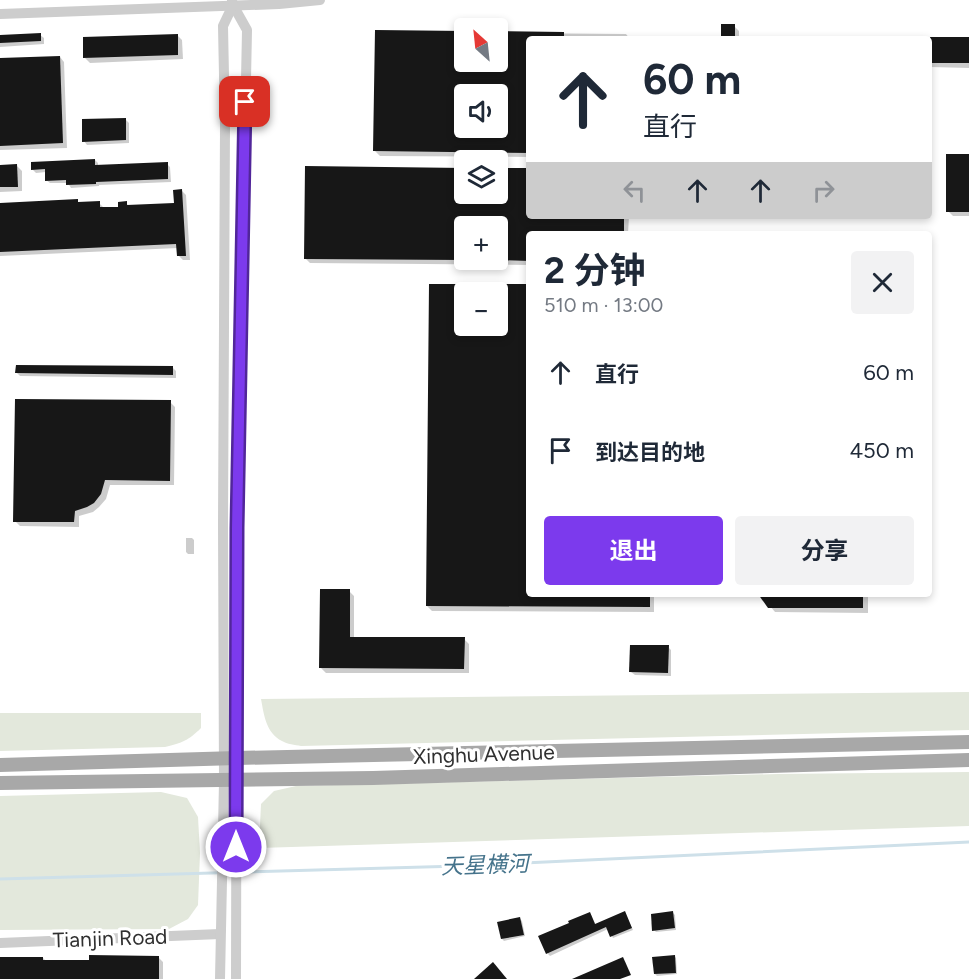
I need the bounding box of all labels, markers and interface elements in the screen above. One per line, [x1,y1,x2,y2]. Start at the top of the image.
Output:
north arrow [454,18,508,72]
map controls [454,18,508,336]
text: 60 m [643,54,741,105]
icon: ahead [544,60,622,138]
pin [219,76,270,127]
button: sound [454,84,508,138]
icon: arrive [228,85,261,118]
text: 直行 [643,110,697,143]
button: layers [454,150,508,204]
icon: left [618,174,651,207]
icon: ahead [681,174,714,207]
icon: ahead [744,174,777,207]
icon: right [807,174,840,207]
button: + [454,216,508,270]
text: 2 分钟 [544,249,645,292]
button: close [851,251,914,314]
button: − [454,282,508,336]
text: 510 m · 13:00 [544,293,663,317]
icon: ahead [544,356,577,389]
text: 60 m [863,359,914,386]
text: 直行 [595,361,639,388]
icon: arrive [544,434,577,467]
text: 450 m [849,437,914,464]
text: 到达目的地 [595,439,705,466]
button: 退出 [544,516,723,585]
button: 分享 [735,516,914,585]
street label: Xinghu Avenue [413,739,555,769]
position arrow [204,815,268,879]
water label: 天星横河 [441,850,533,880]
street label: Tianjin Road [52,924,168,952]

